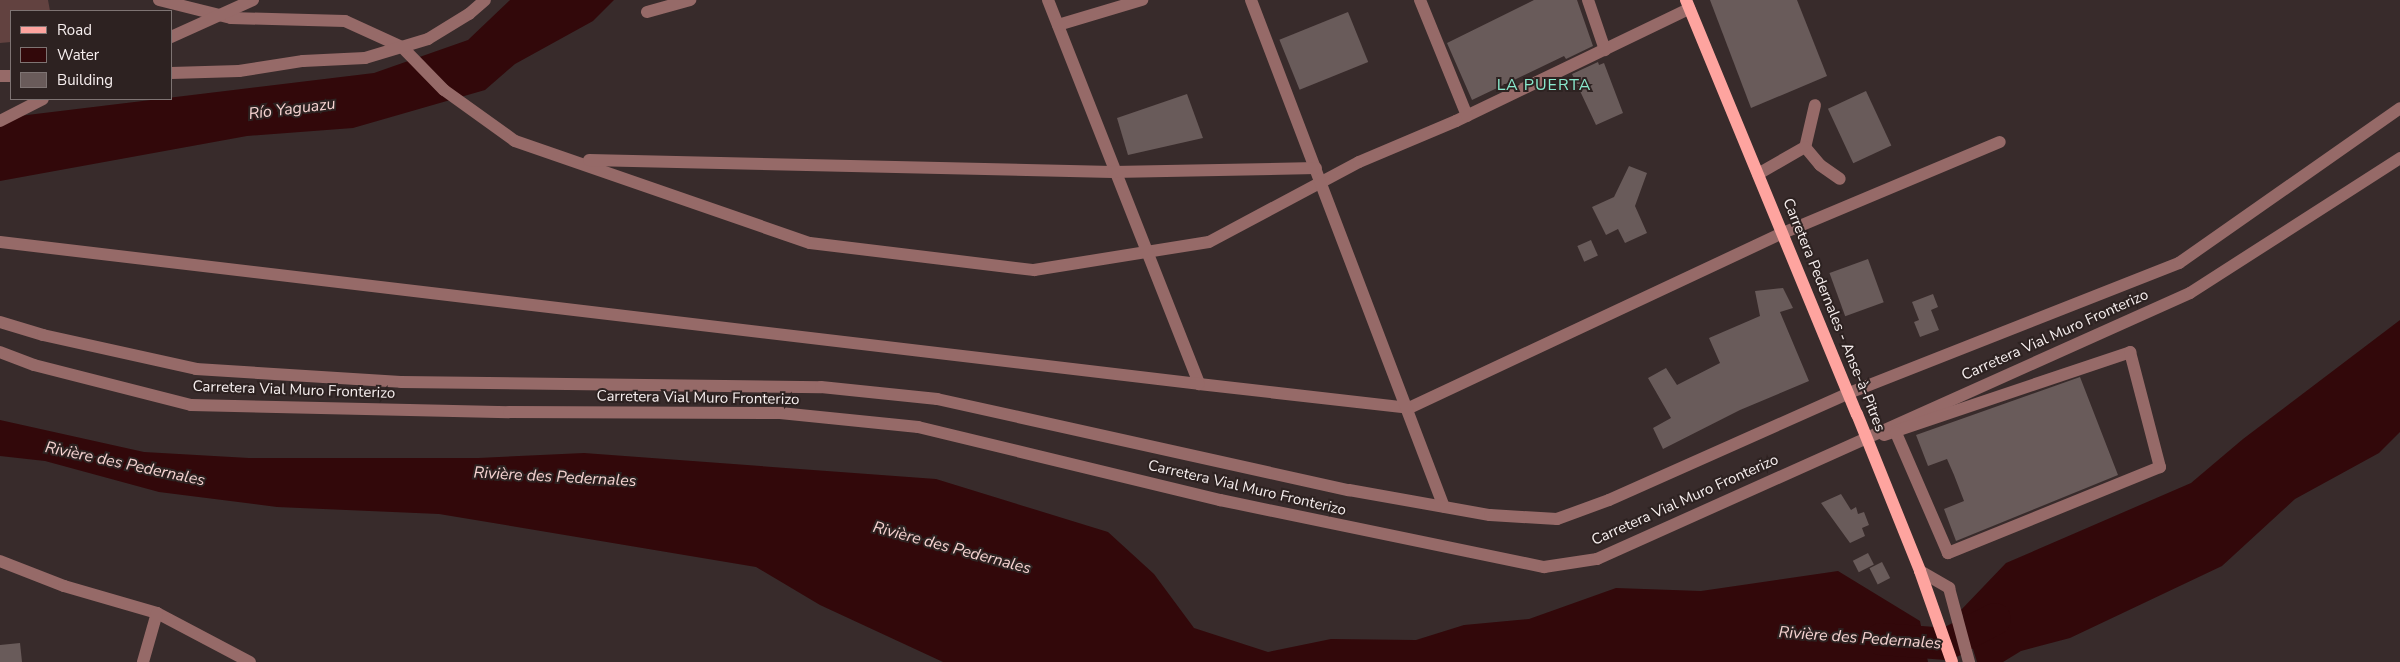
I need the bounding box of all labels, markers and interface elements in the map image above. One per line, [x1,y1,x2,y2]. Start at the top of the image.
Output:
legend [10,10,172,100]
text: Road [57,20,92,40]
text: Water [57,45,99,65]
text: Building [57,70,113,90]
district label: LA PUERTA [1496,75,1592,95]
water label: Río Yaguazu [247,94,337,124]
street label: Carretera Pedernales - Anse-à-Pitres [1779,196,1889,434]
street label: Carretera Vial Muro Fronterizo [1959,286,2151,384]
street label: Carretera Vial Muro Fronterizo [192,377,396,403]
street label: Carretera Vial Muro Fronterizo [596,387,800,409]
water label: Rivière des Pedernales [43,438,207,490]
street label: Carretera Vial Muro Fronterizo [1589,451,1781,549]
street label: Carretera Vial Muro Fronterizo [1146,456,1348,520]
water label: Rivière des Pedernales [473,463,637,491]
water label: Rivière des Pedernales [871,518,1033,578]
water label: Rivière des Pedernales [1778,623,1942,653]

